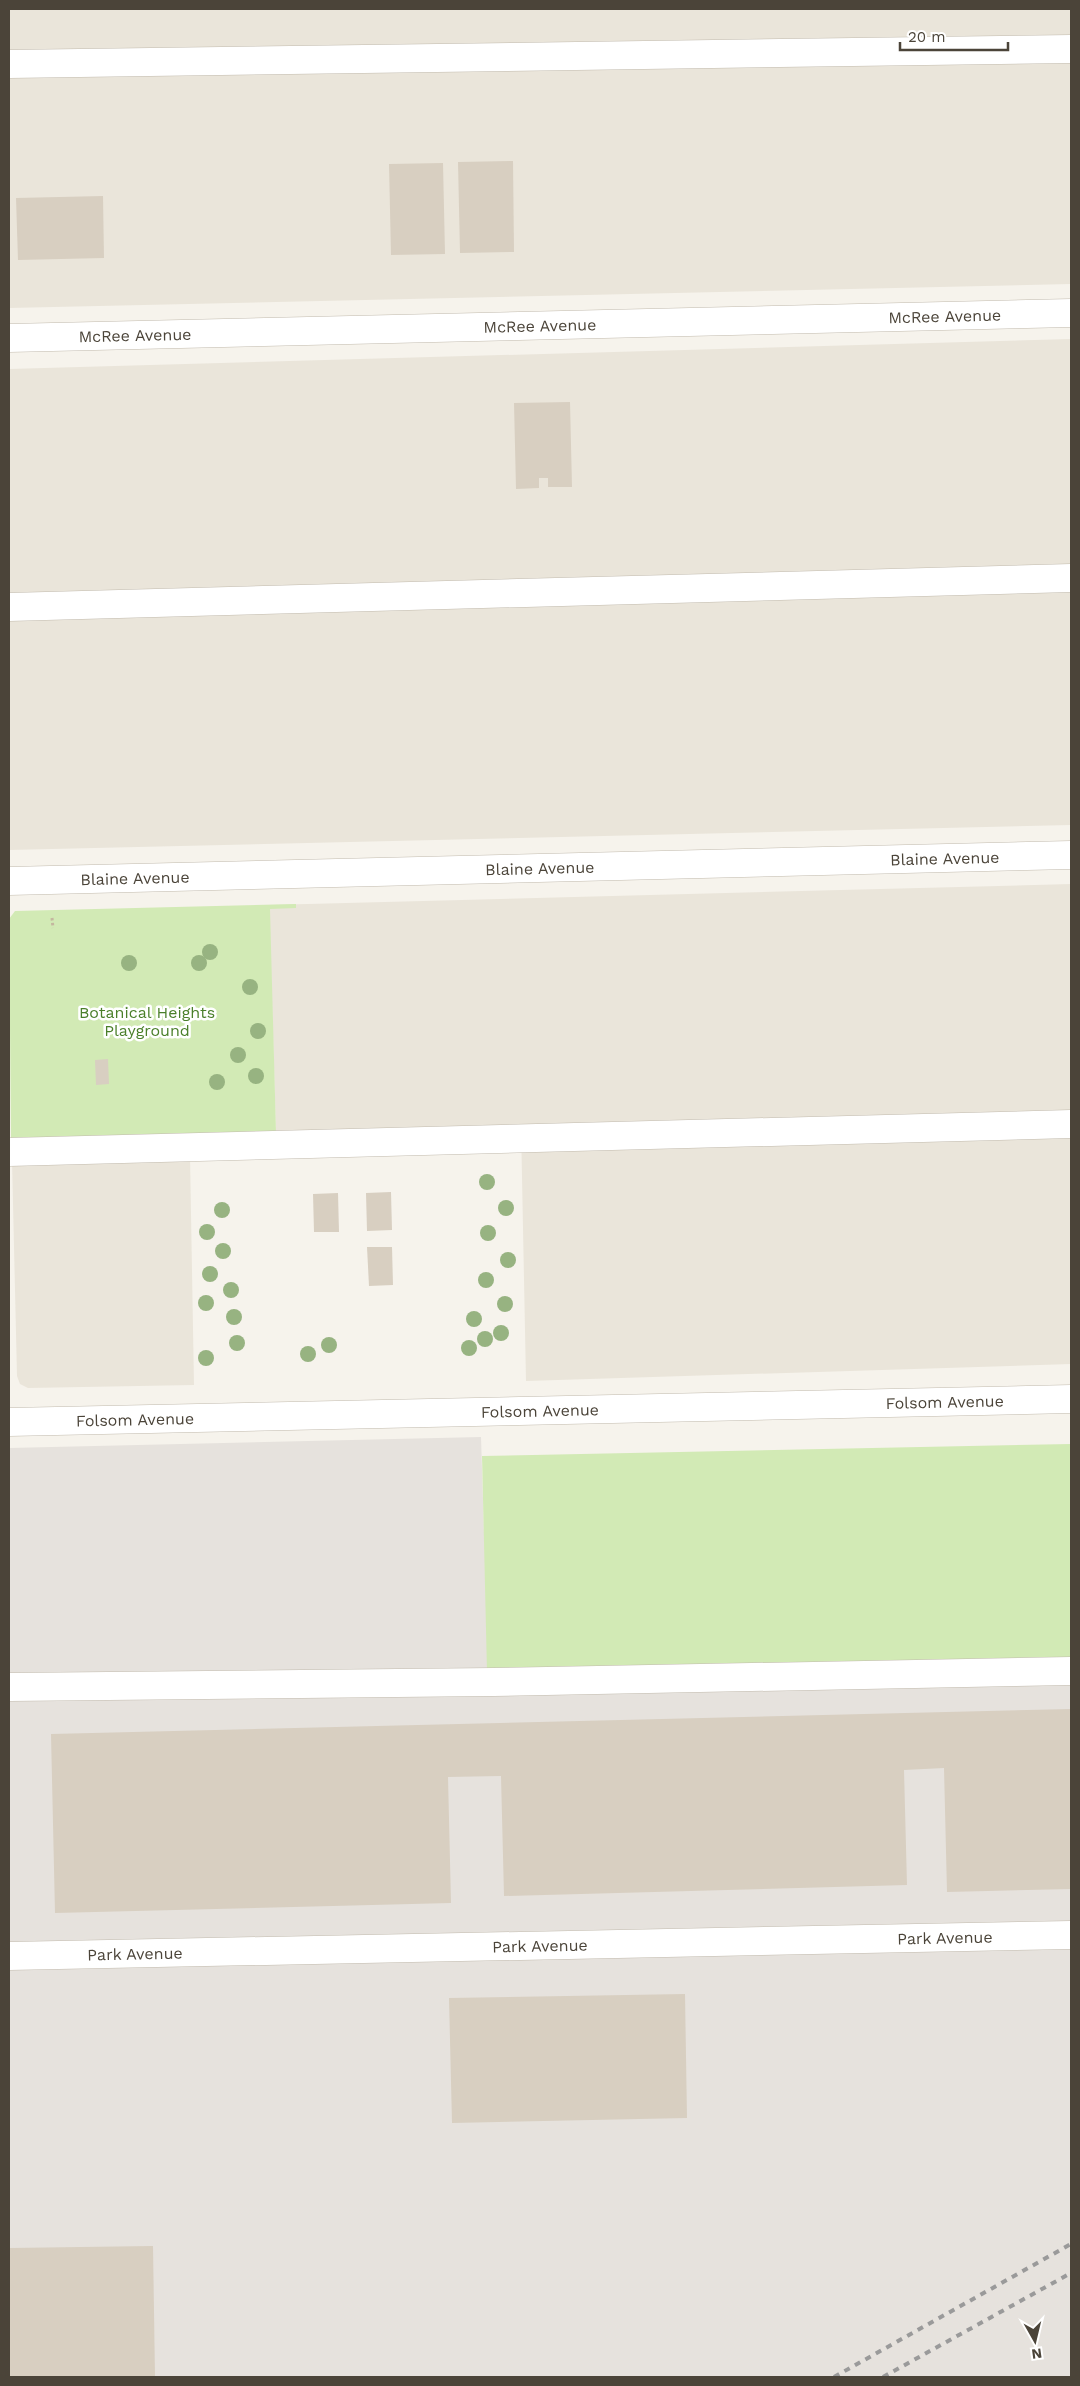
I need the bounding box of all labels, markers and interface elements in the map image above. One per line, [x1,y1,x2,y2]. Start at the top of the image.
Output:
scale bar [900,20,1008,52]
text: 20 m [908,28,946,46]
street label: McRee Avenue [888,305,1001,327]
street label: McRee Avenue [483,315,596,336]
street label: McRee Avenue [78,324,192,346]
street label: Blaine Avenue [890,847,1000,869]
street label: Blaine Avenue [485,857,595,879]
street label: Blaine Avenue [80,867,190,889]
park label: Botanical Heights Playground [79,1003,215,1040]
street label: Folsom Avenue [886,1391,1004,1413]
street label: Folsom Avenue [481,1400,599,1421]
street label: Folsom Avenue [76,1408,194,1430]
street label: Park Avenue [897,1927,993,1948]
street label: Park Avenue [492,1935,588,1956]
street label: Park Avenue [87,1943,183,1964]
north arrow [1010,2316,1060,2366]
text: N [1031,2345,1043,2363]

